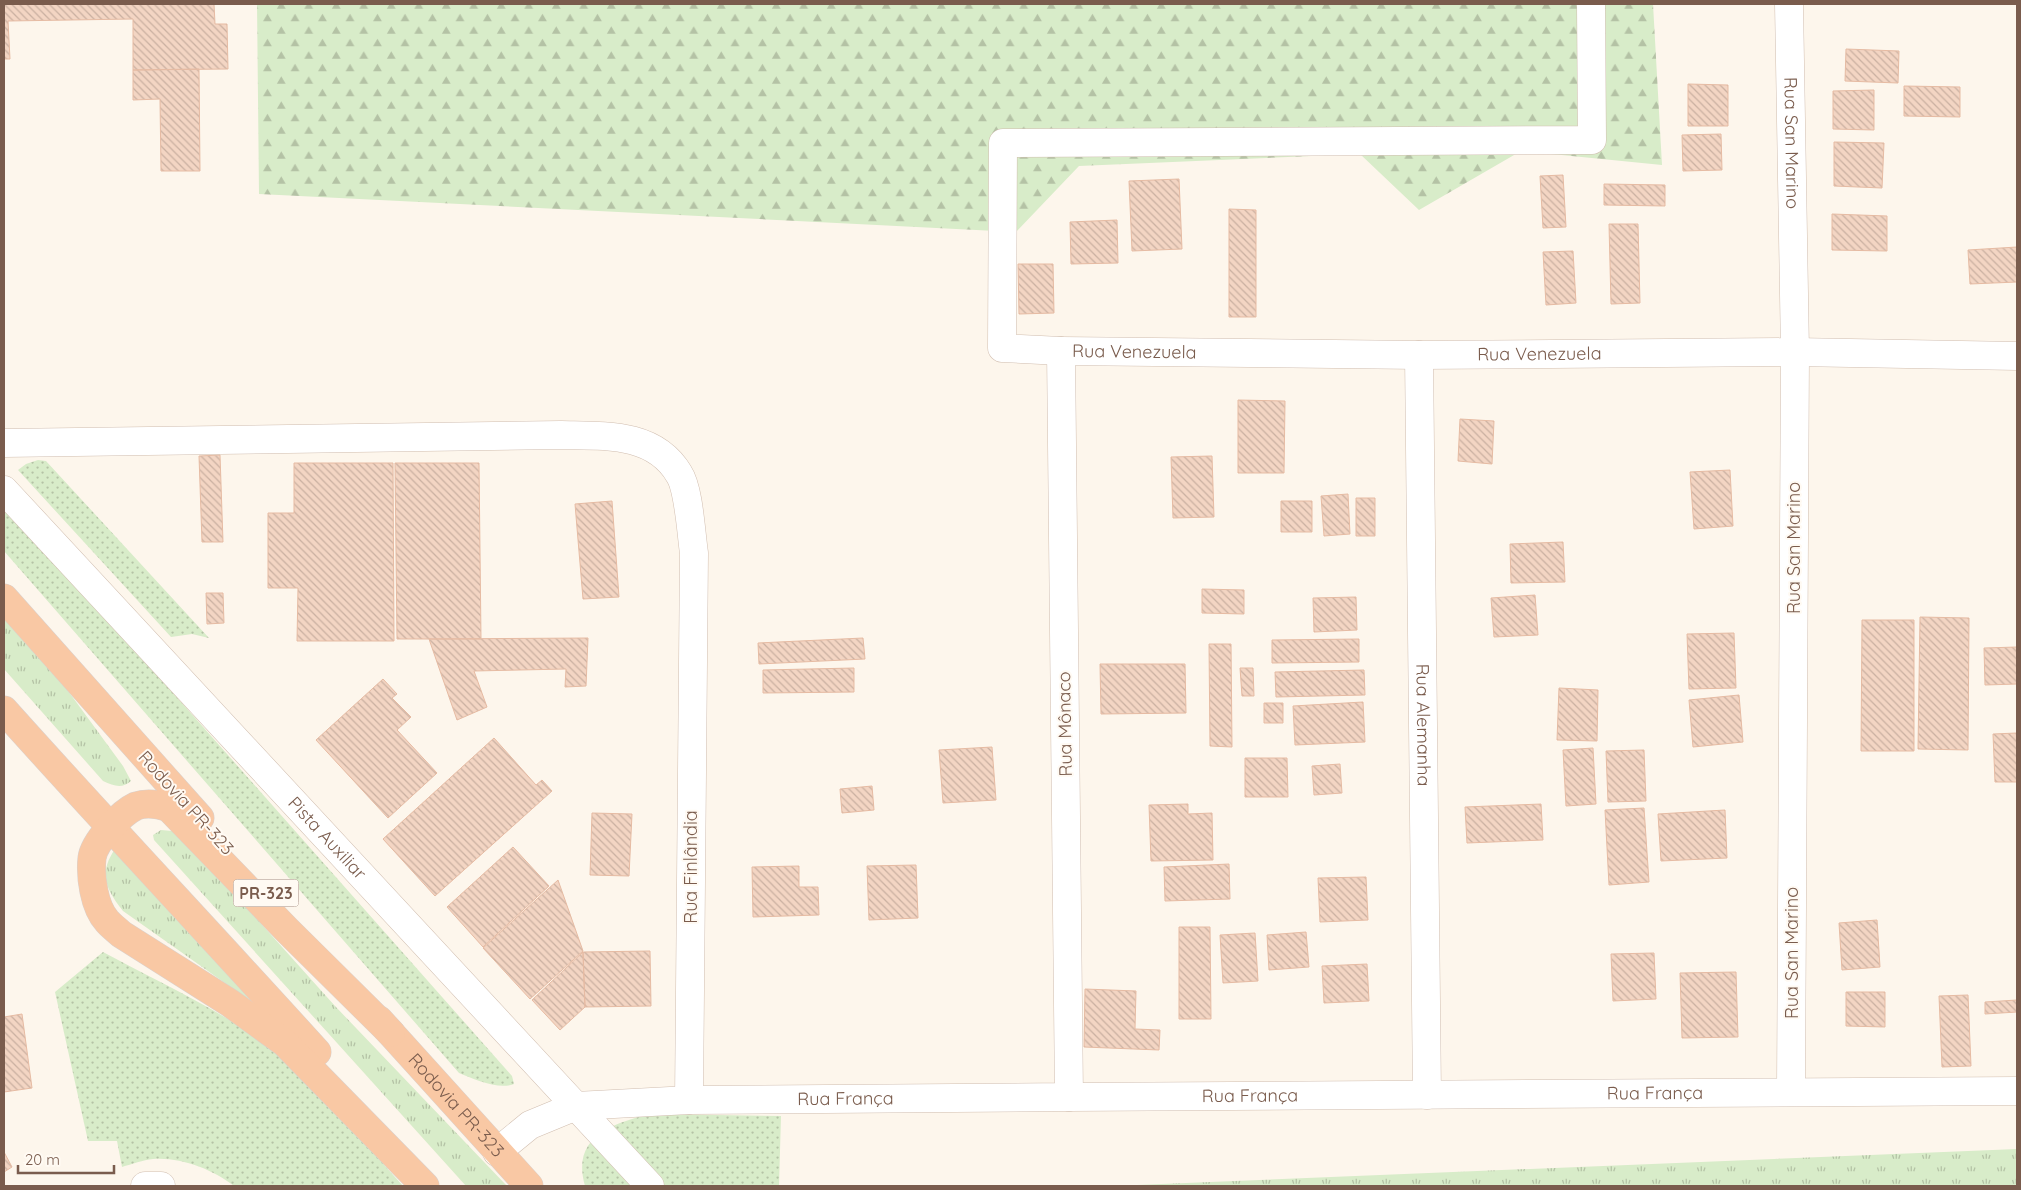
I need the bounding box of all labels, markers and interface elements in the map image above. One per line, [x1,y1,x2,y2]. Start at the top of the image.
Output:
street label: Rua San Marino [1779,77,1805,209]
street label: Rua Venezuela [1072,339,1197,364]
street label: Rua Venezuela [1477,342,1602,366]
street label: Rua San Marino [1782,482,1805,614]
street label: Rua Alemanha [1411,664,1436,786]
street label: Rua Mônaco [1052,671,1077,777]
street label: Rodovia PR-323 [134,746,239,860]
street label: Pista Auxiliar [283,791,372,884]
street label: Rua Finlândia [679,810,702,924]
road number: PR-323 [234,880,298,906]
street label: Rua San Marino [1780,887,1803,1019]
street label: Rodovia PR-323 [404,1048,509,1162]
street label: Rua França [1607,1081,1703,1105]
street label: Rua França [1202,1084,1298,1107]
street label: Rua França [797,1086,894,1110]
scale bar [18,1142,114,1174]
text: 20 m [25,1150,60,1169]

